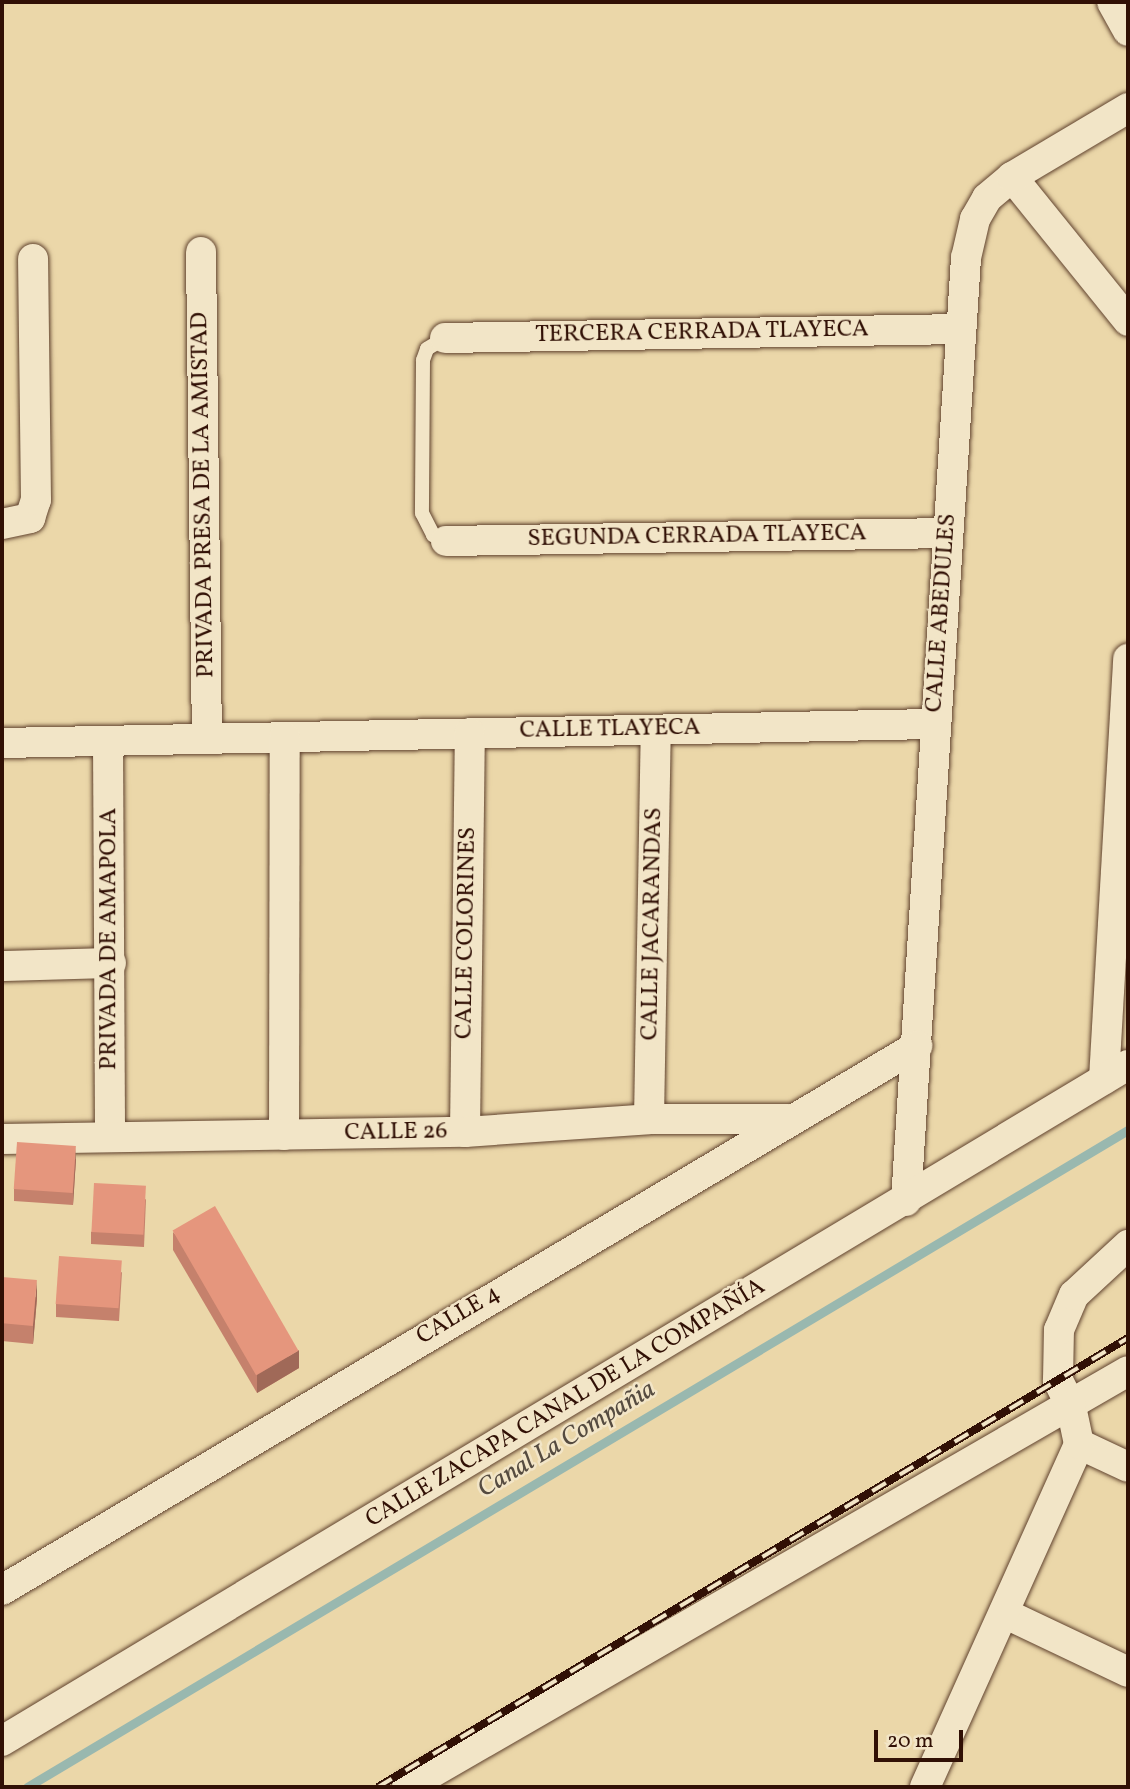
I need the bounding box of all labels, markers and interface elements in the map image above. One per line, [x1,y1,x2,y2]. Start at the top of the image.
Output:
street label: PRIVADA PRESA DE LA AMISTAD [186,312,222,678]
street label: TERCERA CERRADA TLAYECA [535,316,869,350]
street label: CALLE ABEDULES [921,513,963,713]
street label: SEGUNDA CERRADA TLAYECA [527,520,867,554]
street label: CALLE TLAYECA [519,714,701,746]
street label: CALLE JACARANDAS [637,807,669,1041]
street label: PRIVADA DE AMAPOLA [96,808,124,1070]
street label: CALLE COLORINES [451,827,483,1039]
street label: CALLE 26 [344,1118,448,1148]
street label: CALLE ZACAPA CANAL DE LA COMPAÑÍA [361,1273,771,1535]
street label: CALLE 4 [412,1280,506,1352]
water label: Canal La Compañia [472,1375,662,1505]
scale bar [878,1716,967,1760]
text: 20 m [887,1727,933,1756]

